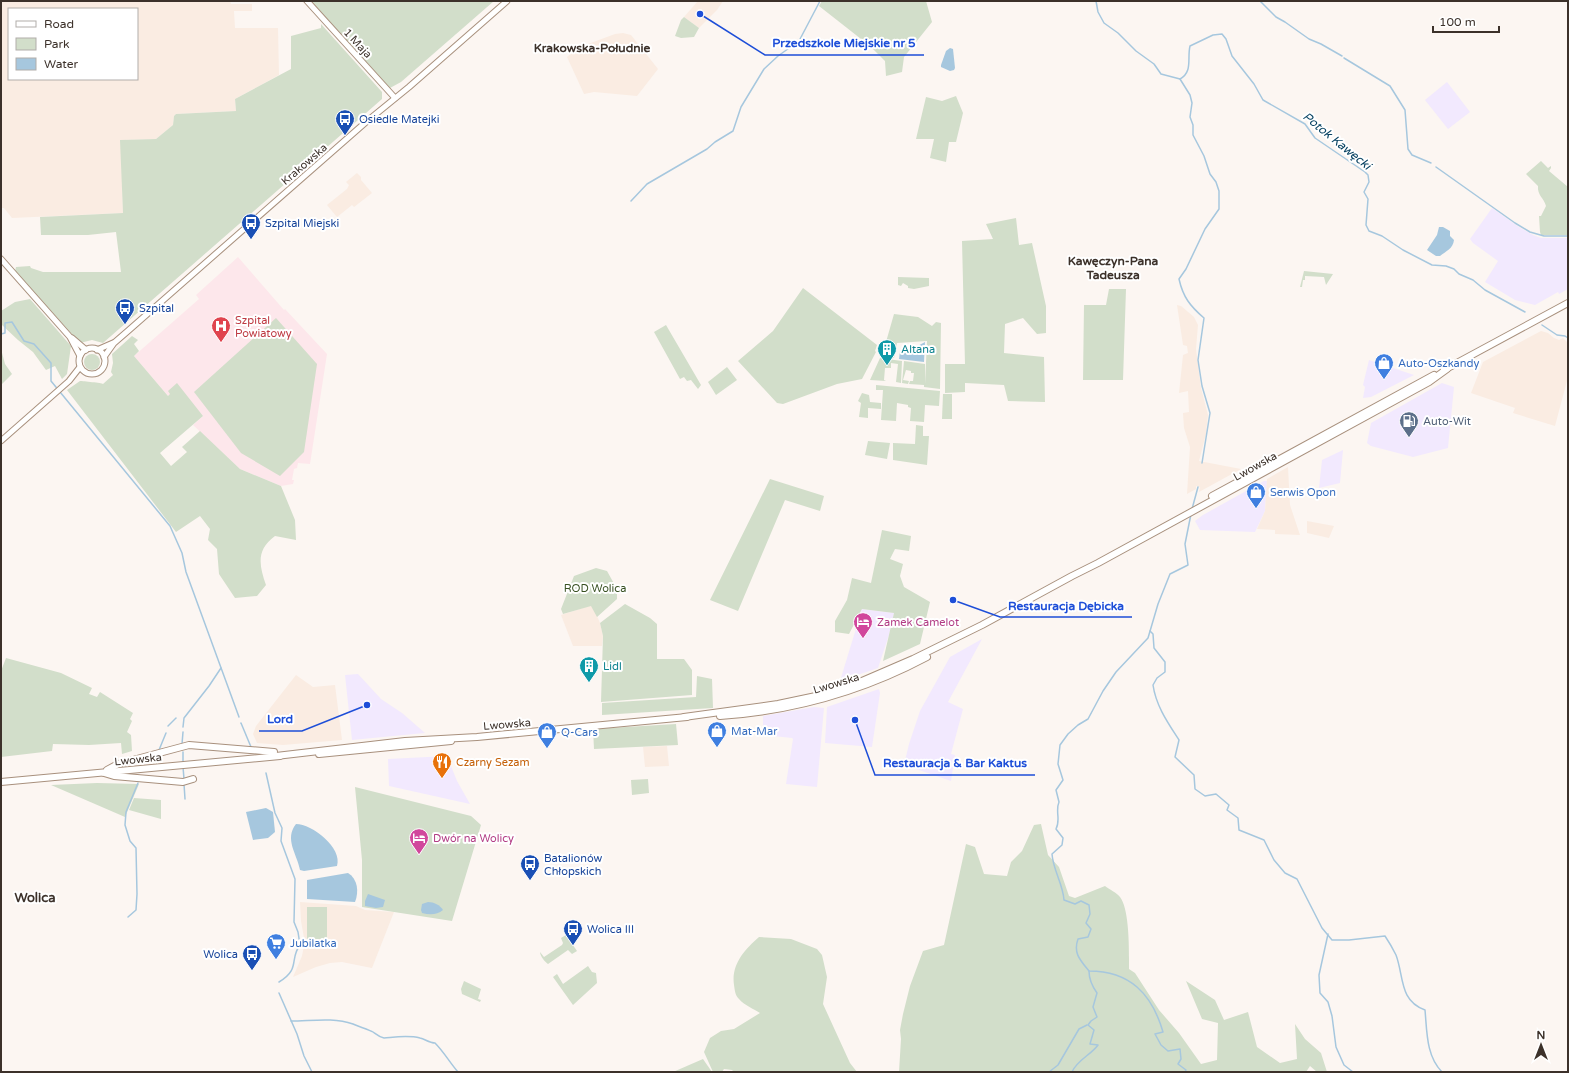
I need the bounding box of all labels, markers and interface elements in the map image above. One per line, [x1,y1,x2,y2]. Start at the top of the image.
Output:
legend [8,8,138,80]
scale bar [1433,8,1499,34]
text: 100 m [1439,15,1476,29]
text: Road [44,17,74,31]
street label: 1 Maja [341,26,375,61]
callout: Przedszkole Miejskie nr 5 [765,31,924,55]
text: Przedszkole Miejskie nr 5 [772,36,916,51]
text: Park [44,37,70,51]
district label: Krakowska-Południe [534,41,651,55]
text: Water [44,57,79,71]
bus stop icon: Osiedle Matejki [334,108,356,136]
water label: Potok Kawęcki [1300,109,1375,174]
place label: Osiedle Matejki [359,113,439,126]
street label: Krakowska [279,141,330,188]
bus stop icon: Szpital Miejski [240,212,262,240]
place label: Szpital Miejski [265,217,339,230]
district label: Kawęczyn-Pana Tadeusza [1068,254,1158,282]
bus stop icon: Szpital [114,297,136,325]
place label: Szpital [139,302,174,315]
place label: Szpital Powiatowy [235,314,292,340]
hospital icon: Szpital Powiatowy [210,315,232,343]
building icon: Altana [876,338,898,366]
place label: Altana [901,343,935,356]
shop icon: Auto-Oszkandy [1373,352,1395,380]
place label: Auto-Oszkandy [1398,357,1479,370]
fuel station icon: Auto-Wit [1398,410,1420,438]
place label: Auto-Wit [1423,415,1471,428]
street label: Lwowska [1231,449,1279,484]
shop icon: Serwis Opon [1245,481,1267,509]
place label: Serwis Opon [1270,486,1336,499]
park label: ROD Wolica [564,582,626,595]
callout: Restauracja Dębicka [1000,593,1132,617]
text: Restauracja Dębicka [1008,599,1124,614]
hotel icon: Zamek Camelot [852,611,874,639]
place label: Zamek Camelot [877,616,959,629]
building icon: Lidl [578,655,600,683]
place label: Lidl [603,660,622,673]
street label: Lwowska [811,670,861,697]
callout: Lord [259,707,302,731]
text: Lord [267,712,293,726]
street label: Lwowska [483,716,531,733]
shop icon: Mat-Mar [706,720,728,748]
shop icon: Q-Cars [536,721,558,749]
place label: Mat-Mar [731,725,778,738]
place label: Q-Cars [561,726,598,739]
street label: Lwowska [114,751,162,768]
restaurant icon: Czarny Sezam [431,751,453,779]
callout: Restauracja & Bar Kaktus [875,751,1035,775]
place label: Czarny Sezam [456,756,530,769]
text: Restauracja & Bar Kaktus [883,756,1027,771]
hotel icon: Dwór na Wolicy [408,827,430,855]
place label: Dwór na Wolicy [433,832,514,845]
place label: Batalionów Chłopskich [544,852,603,878]
bus stop icon: Batalionów Chłopskich [519,853,541,881]
district label: Wolica [14,890,56,906]
bus stop icon: Wolica III [562,918,584,946]
place label: Wolica III [587,923,634,936]
supermarket icon: Jubilatka [265,932,287,960]
place label: Jubilatka [290,937,337,950]
bus stop icon: Wolica [241,943,263,971]
place label: Wolica [203,948,238,961]
north arrow [1521,1025,1561,1065]
text: N [1537,1029,1545,1042]

